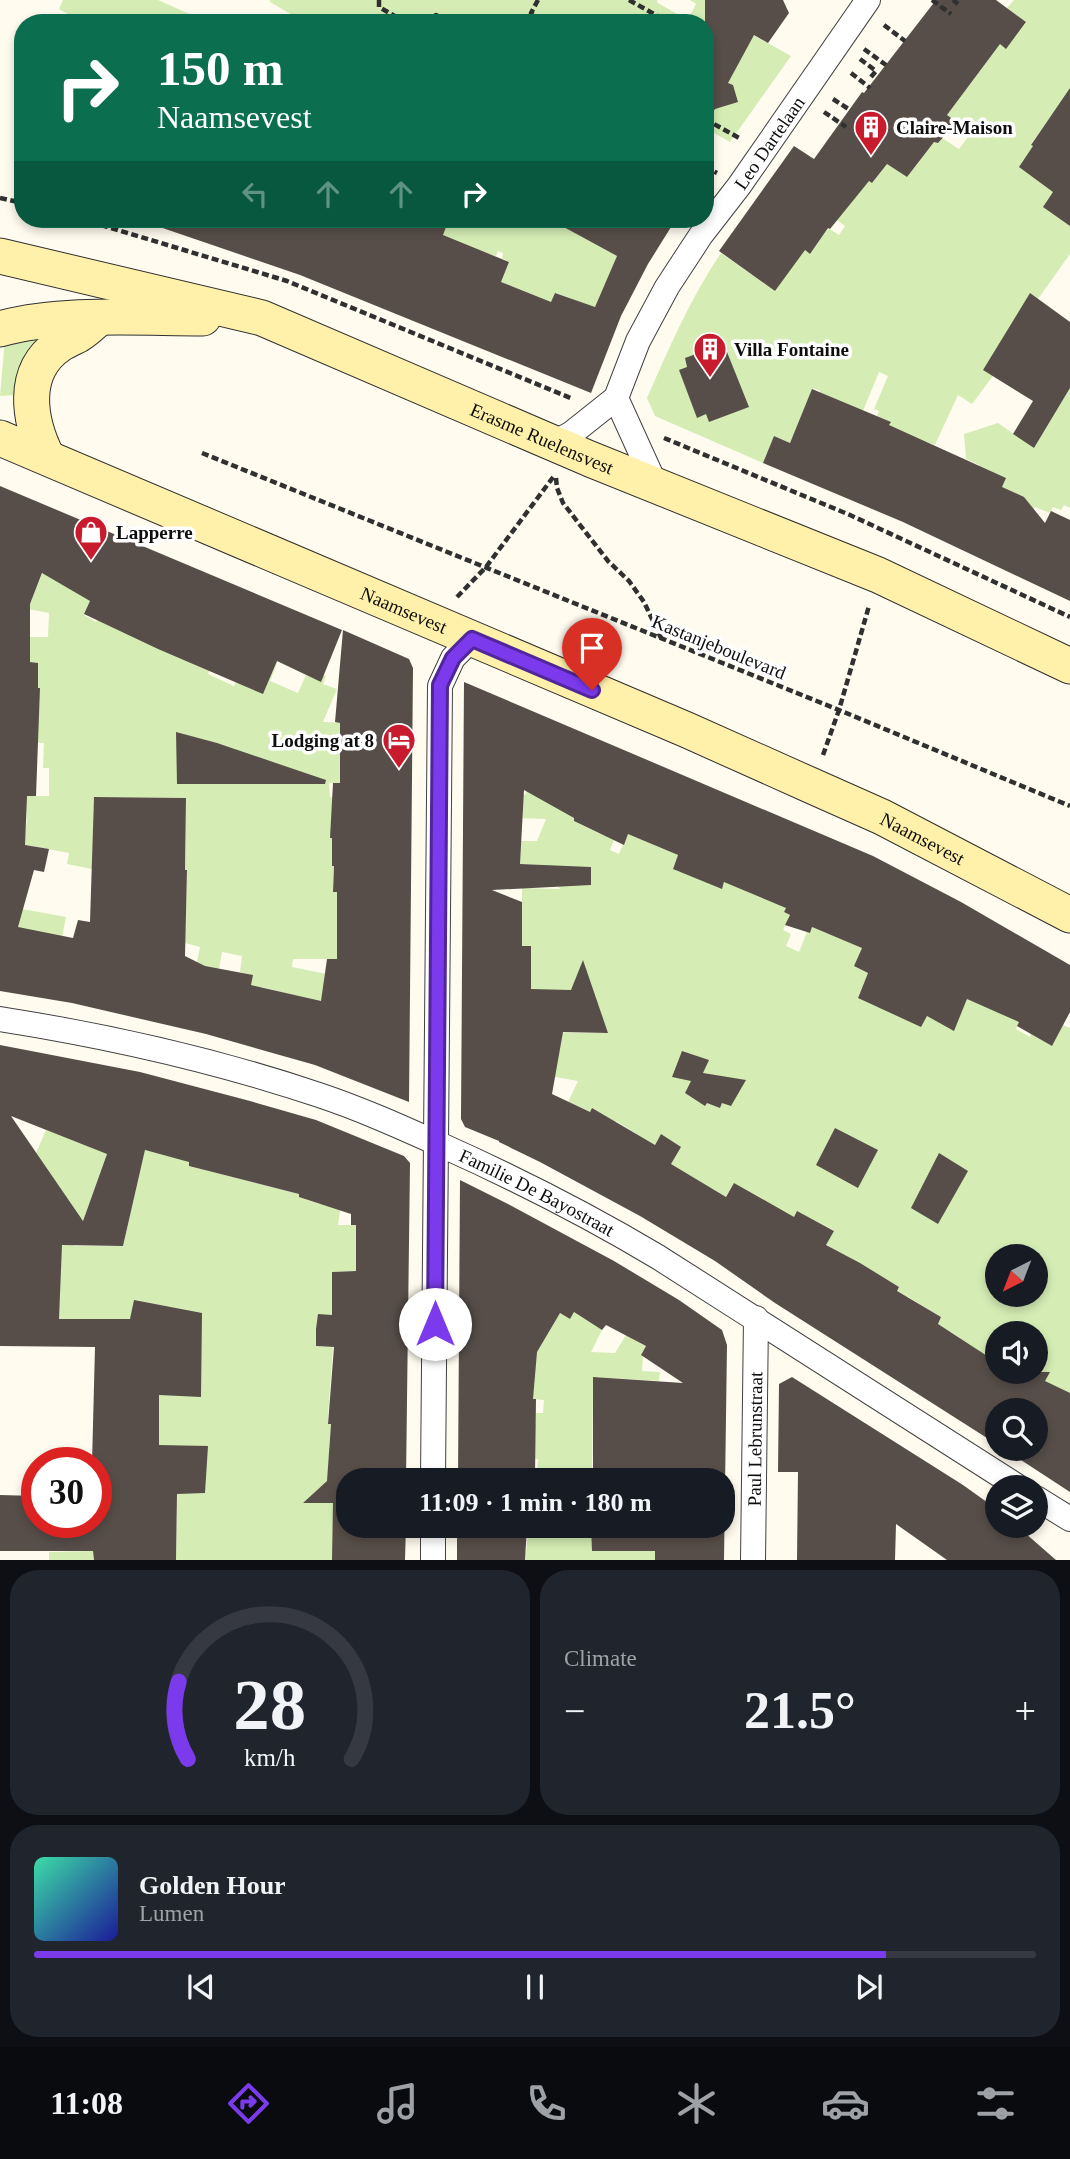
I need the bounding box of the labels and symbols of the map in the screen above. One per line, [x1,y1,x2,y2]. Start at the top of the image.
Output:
street label: Leo Dartelaan [730,92,809,193]
building icon: Claire-Maison [852,108,890,157]
place label: Claire-Maison [896,117,1013,138]
building icon: Villa Fontaine [691,330,729,379]
place label: Villa Fontaine [734,339,849,360]
street label: Erasme Ruelensvest [467,398,617,478]
shop icon: Lapperre [72,513,110,562]
place label: Lapperre [116,522,193,543]
street label: Naamsevest [358,582,451,638]
street label: Kastanjeboulevard [649,611,789,684]
pin [562,618,622,690]
hotel icon: Lodging at 8 [380,721,418,770]
place label: Lodging at 8 [272,730,374,751]
street label: Naamsevest [877,808,969,869]
street label: Familie De Bayostraat [456,1144,619,1240]
north arrow [985,1244,1048,1307]
position arrow [398,1287,472,1361]
street label: Paul Lebrunstraat [743,1371,766,1506]
speed limit sign: 30 [21,1447,112,1538]

